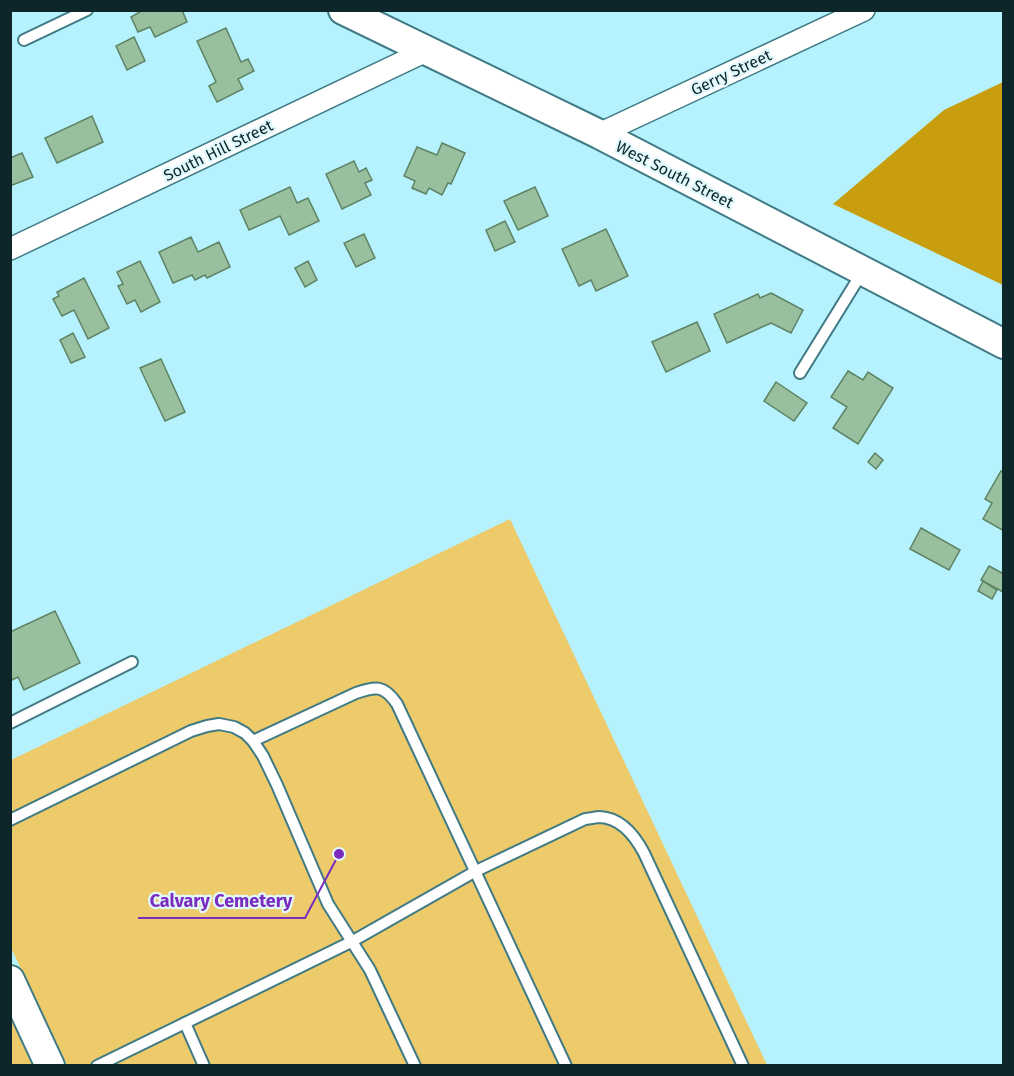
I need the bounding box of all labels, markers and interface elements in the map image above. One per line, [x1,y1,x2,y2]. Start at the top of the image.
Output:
street label: Gerry Street [688,45,775,99]
street label: South Hill Street [160,116,276,185]
street label: West South Street [613,137,737,212]
callout: Calvary Cemetery [138,882,305,918]
text: Calvary Cemetery [150,890,293,912]

